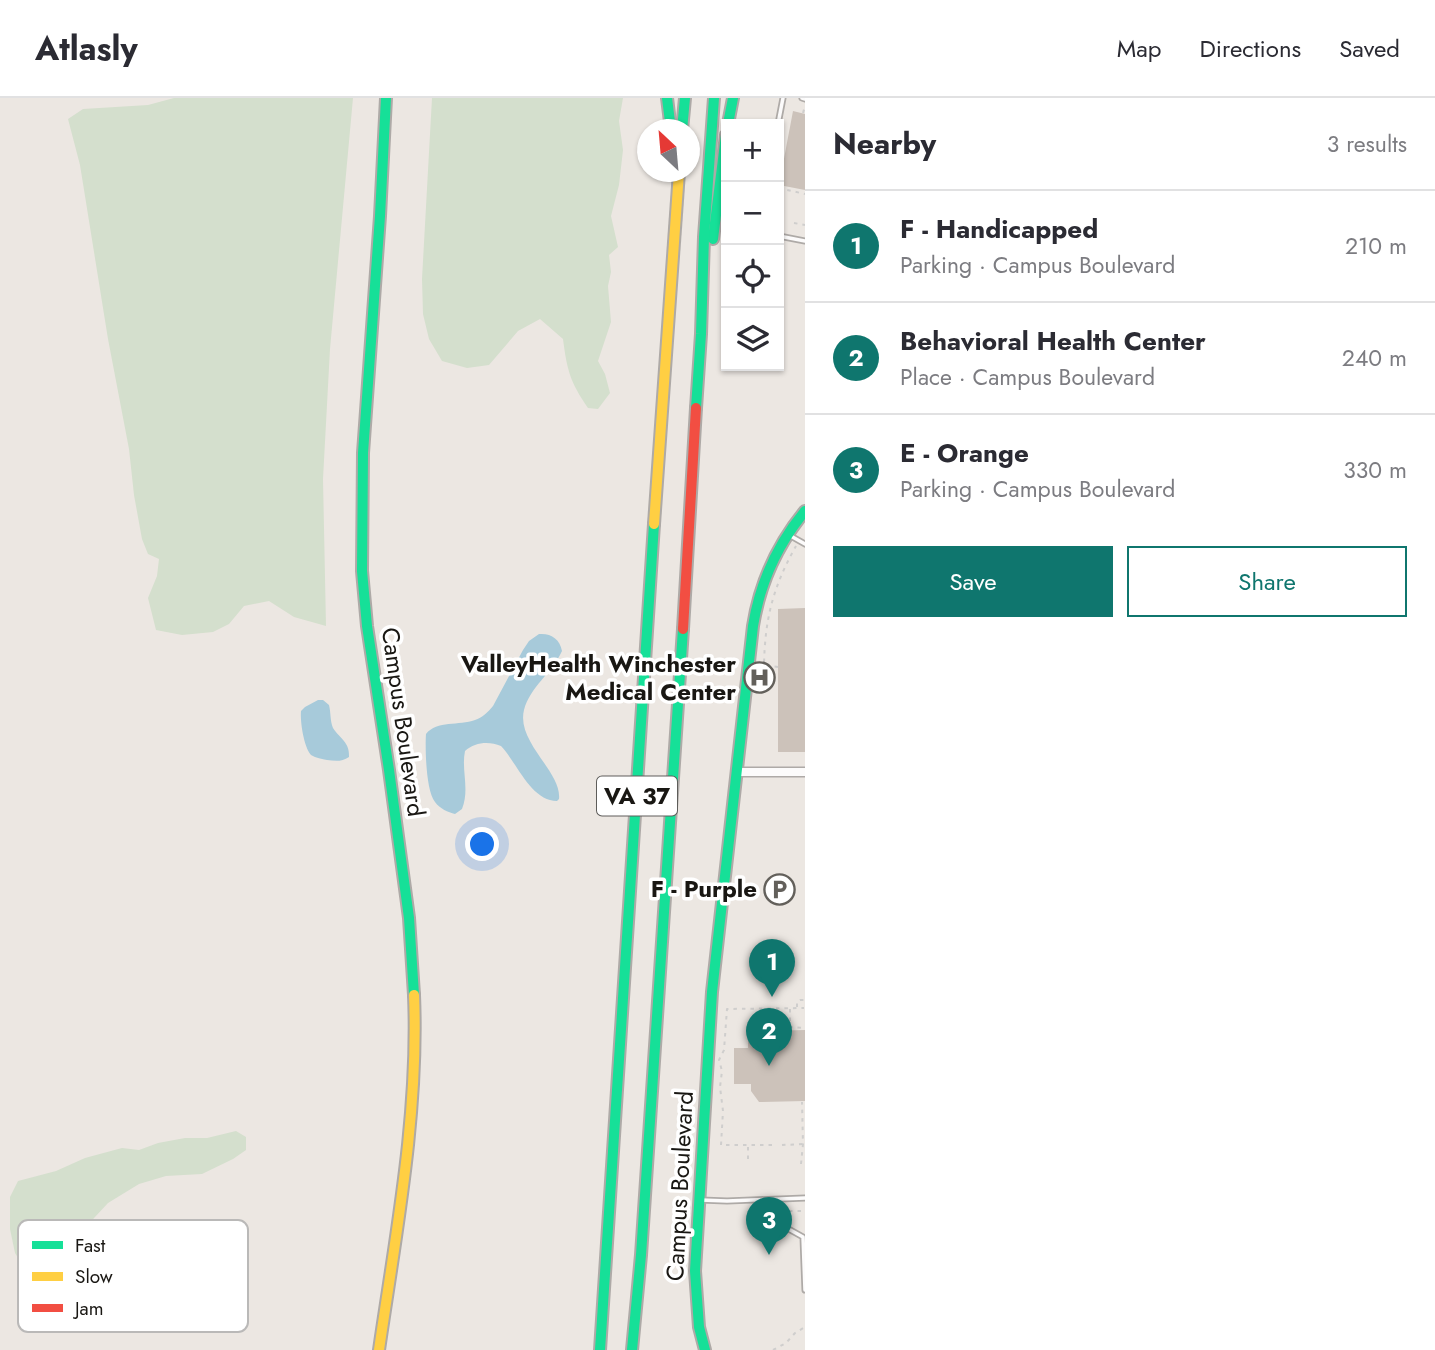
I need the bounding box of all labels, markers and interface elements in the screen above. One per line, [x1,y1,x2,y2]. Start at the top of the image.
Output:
text: Atlasly [35,25,138,72]
text: Map [1117,31,1162,66]
text: Directions [1200,31,1301,66]
text: Saved [1339,31,1400,66]
north arrow [637,119,700,182]
map controls [721,119,784,371]
button: + [721,119,784,182]
text: Nearby [833,122,936,165]
text: 3 results [1327,127,1407,161]
button: − [721,182,784,245]
text: F - Handicapped [900,210,1098,248]
text: 1 [850,229,862,263]
text: 210 m [1345,229,1407,263]
button: locate [721,245,784,308]
text: Parking · Campus Boulevard [900,248,1175,282]
button: layers [721,308,784,371]
text: Behavioral Health Center [900,322,1206,360]
text: 2 [848,341,864,375]
text: 240 m [1342,341,1407,375]
text: Place · Campus Boulevard [900,360,1155,394]
text: E - Orange [900,434,1029,472]
text: 3 [849,453,863,487]
text: 330 m [1343,453,1407,487]
text: Parking · Campus Boulevard [900,472,1175,506]
button: Save [833,546,1113,617]
button: Share [1127,546,1407,617]
street label: Campus Boulevard [373,625,434,819]
place label: ValleyHealth Winchester Medical Center [460,646,736,709]
hospital icon: ValleyHealth Winchester Medical Center [742,661,776,695]
road number: VA 37 [597,776,677,816]
your location [465,827,499,861]
place label: F - Purple [651,871,757,906]
parking icon: F - Purple [763,872,797,906]
pin: 1 [749,939,795,997]
pin: 2 [746,1008,792,1066]
street label: Campus Boulevard [657,1090,702,1282]
pin: 3 [746,1197,792,1255]
legend [18,1220,248,1332]
text: Fast [75,1232,106,1259]
text: Slow [75,1263,113,1290]
text: Jam [72,1295,104,1322]

